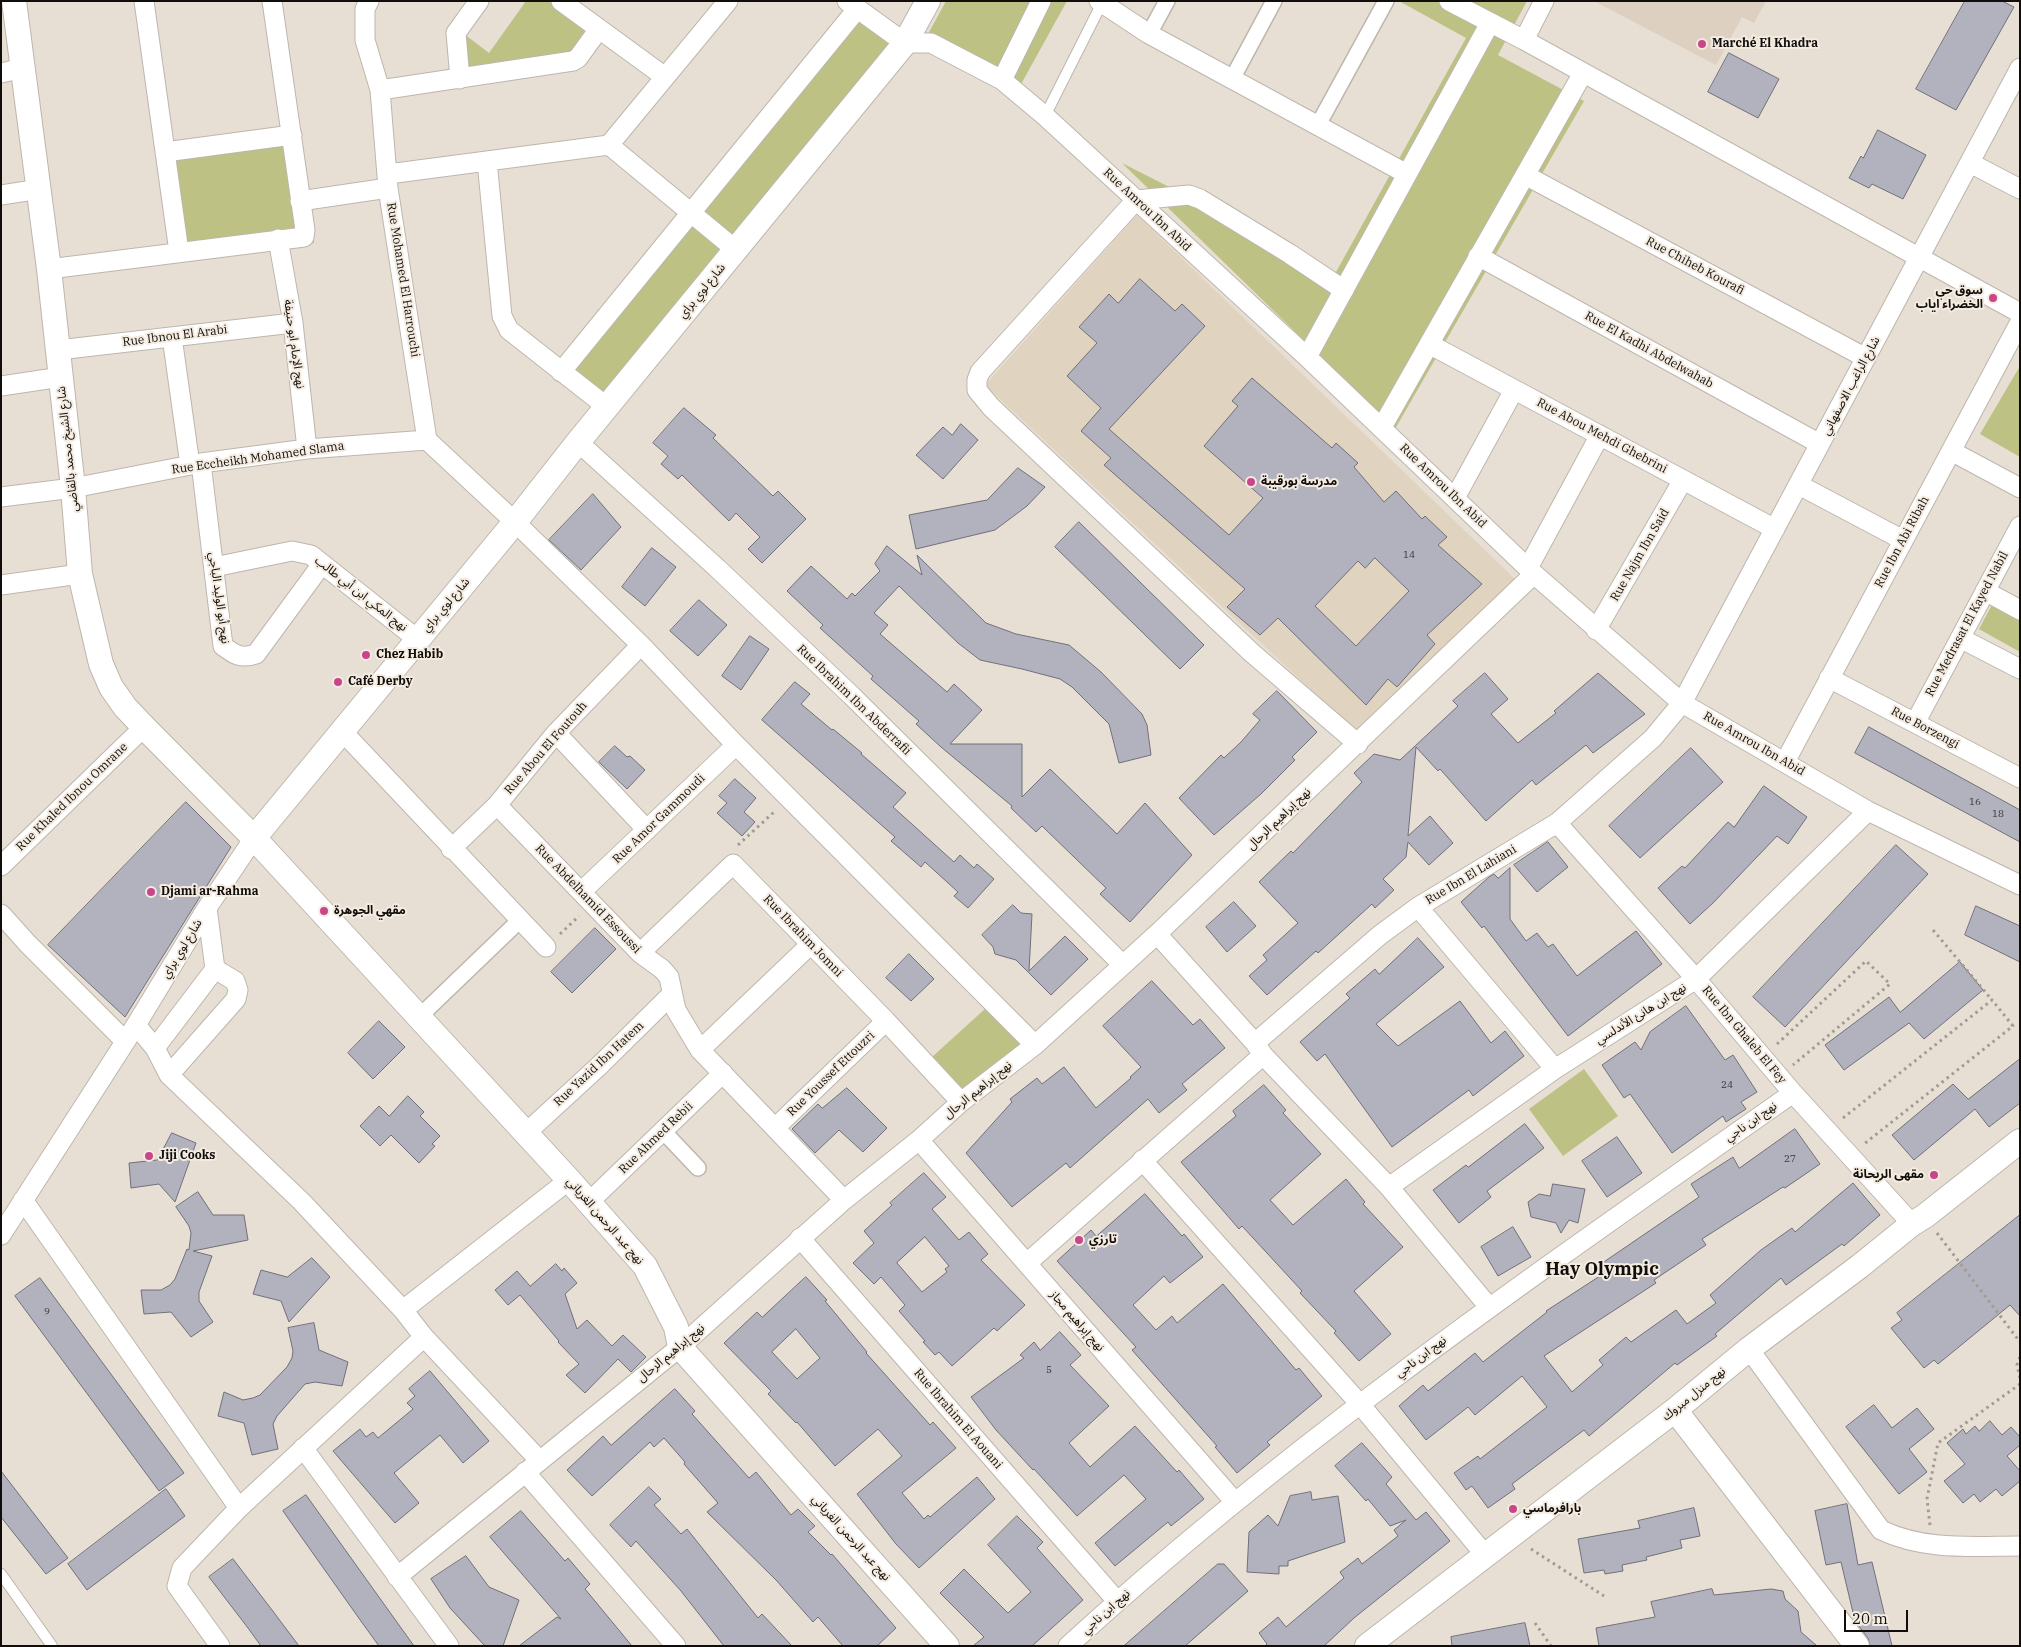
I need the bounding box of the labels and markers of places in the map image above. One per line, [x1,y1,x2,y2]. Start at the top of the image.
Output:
place label: Marché El Khadra [1712,37,1818,51]
marker: Marché El Khadra [1696,38,1708,50]
place label: سوق حي الخضراء اياب [1916,284,1983,312]
marker: سوق حي الخضراء اياب [1987,292,1999,304]
place label: مدرسة بورقيبة [1261,475,1337,489]
marker: مدرسة بورقيبة [1245,476,1257,488]
place label: Chez Habib [376,648,443,662]
marker: Chez Habib [360,649,372,661]
place label: Café Derby [348,675,413,689]
marker: Café Derby [332,676,344,688]
place label: Djami ar-Rahma [161,885,259,899]
marker: Djami ar-Rahma [145,886,157,898]
place label: مقهي الجوهرة [334,904,406,918]
marker: مقهي الجوهرة [318,905,330,917]
place label: Jiji Cooks [159,1149,215,1163]
marker: Jiji Cooks [143,1150,155,1162]
place label: مقهى الريحانة [1853,1168,1924,1182]
marker: مقهى الريحانة [1928,1169,1940,1181]
place label: تارزي [1089,1233,1117,1247]
marker: تارزي [1073,1234,1085,1246]
place label: بارافرماسي [1523,1502,1581,1516]
marker: بارافرماسي [1507,1503,1519,1515]

